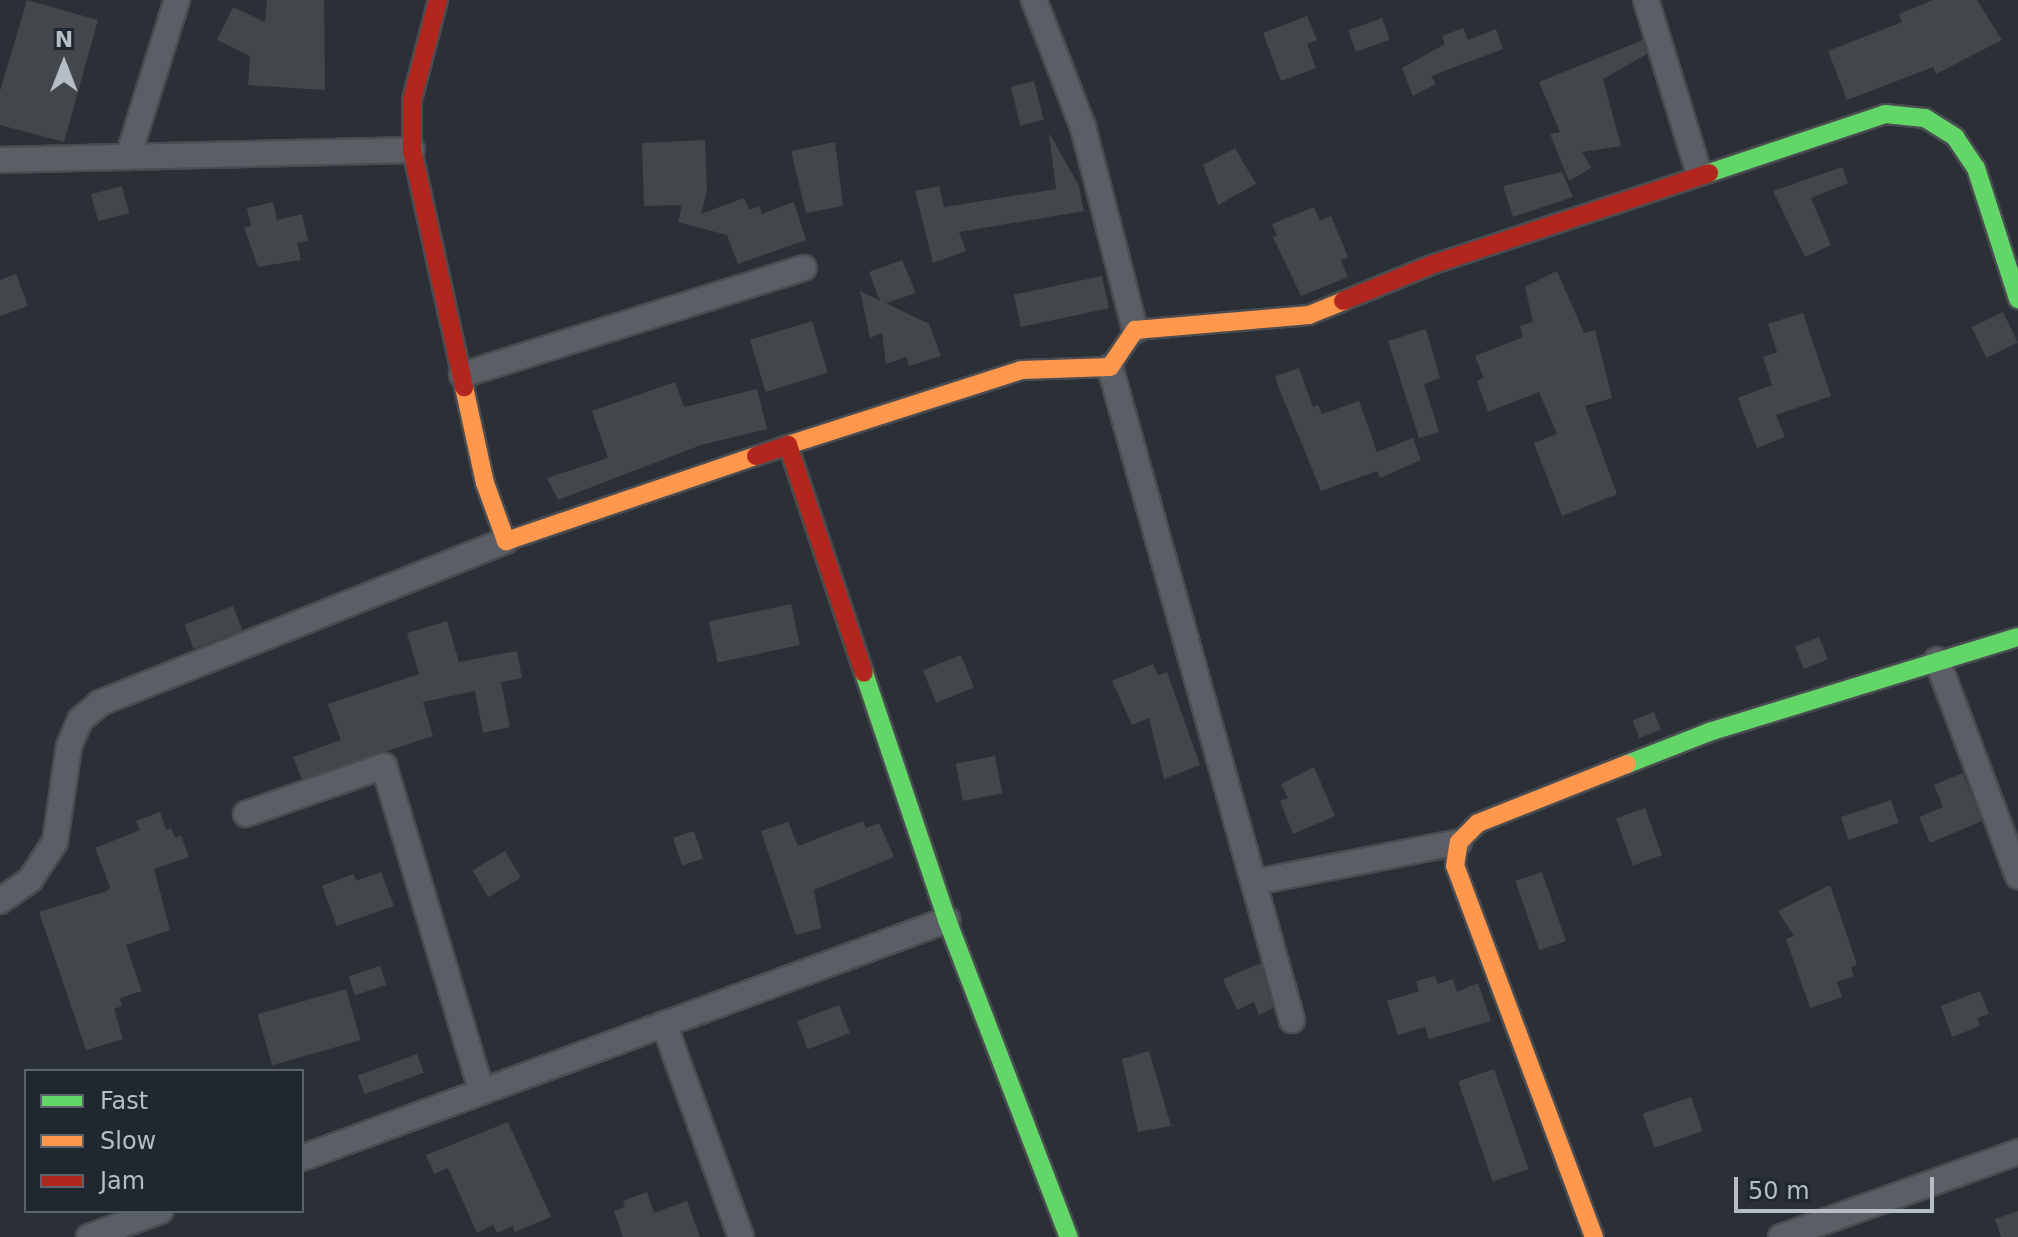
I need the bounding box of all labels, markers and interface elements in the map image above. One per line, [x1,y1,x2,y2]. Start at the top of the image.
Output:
north arrow [24,24,104,104]
text: N [55,27,73,52]
legend [24,1069,304,1213]
text: Fast [100,1087,148,1115]
text: Slow [100,1127,156,1155]
scale bar [1738,1161,1938,1211]
text: Jam [100,1167,145,1195]
text: 50 m [1748,1177,1810,1205]

